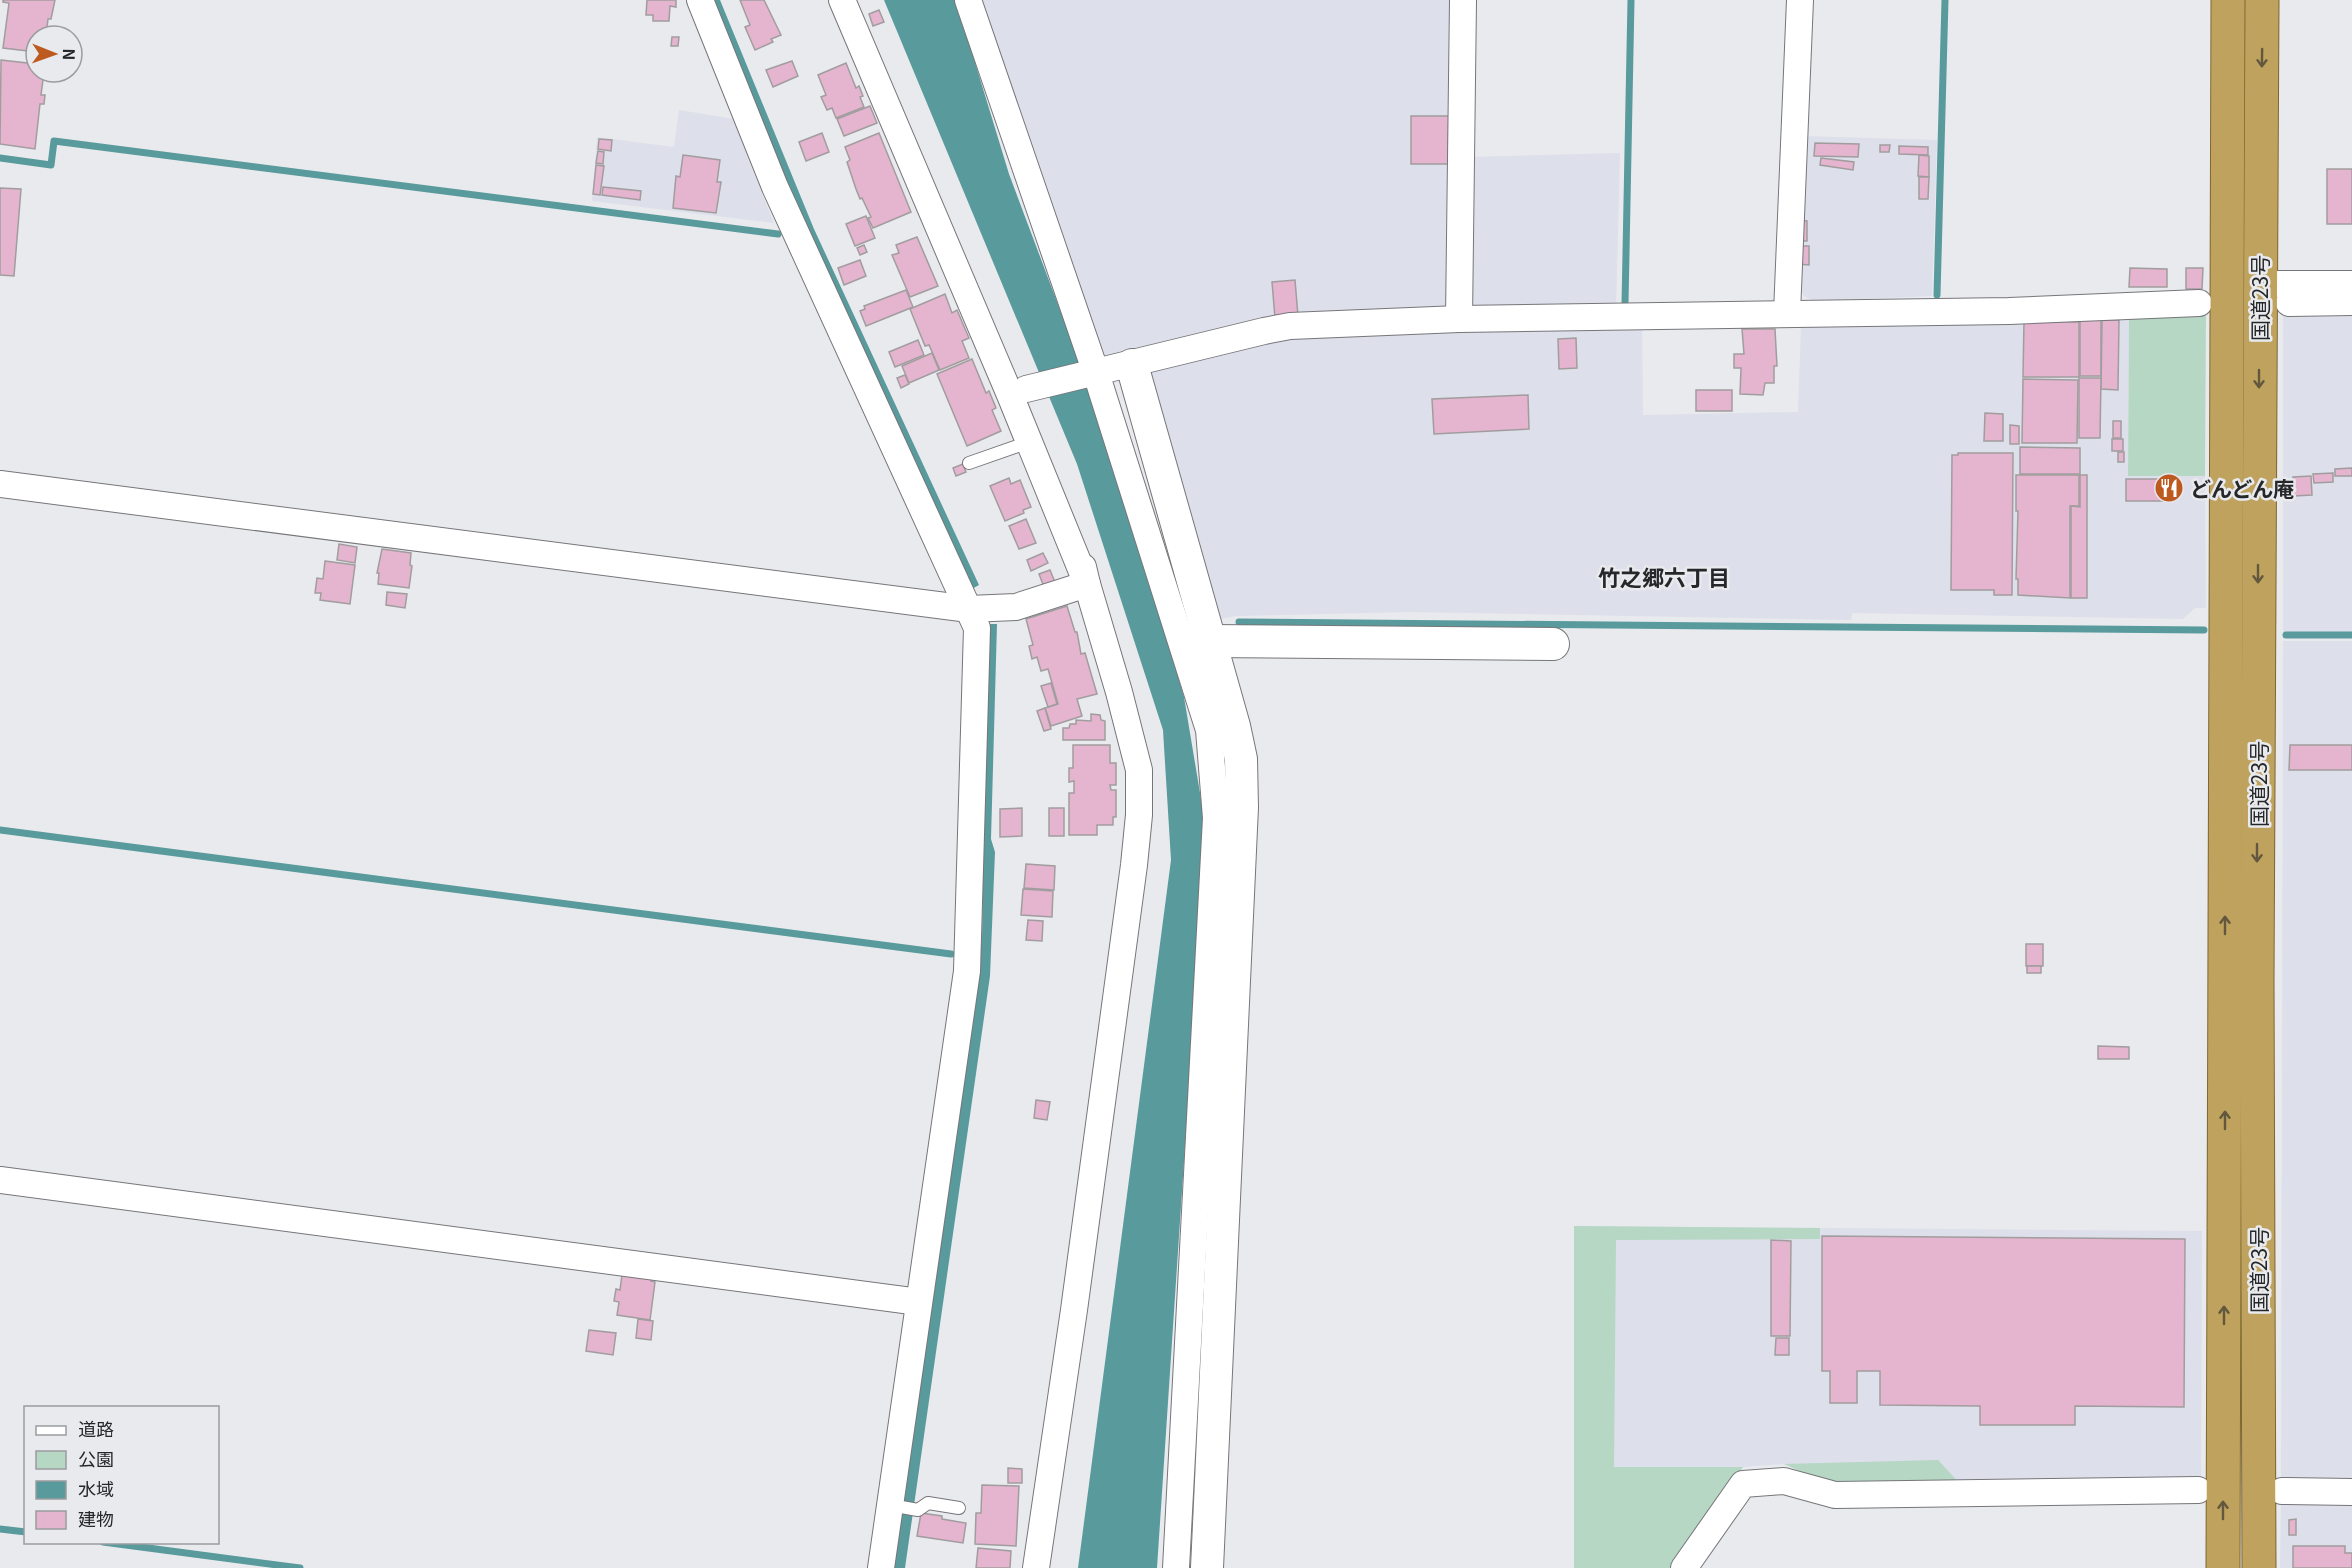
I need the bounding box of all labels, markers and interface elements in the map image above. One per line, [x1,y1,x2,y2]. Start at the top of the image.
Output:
north arrow [24,24,84,84]
text: N [58,48,82,60]
one-way arrow [2256,48,2267,68]
street label: 国道23号 [2244,255,2274,341]
one-way arrow [2253,369,2265,389]
restaurant icon: どんどん庵 [2153,472,2185,504]
place label: どんどん庵 [2190,473,2294,503]
district label: 竹之郷六丁目 [1598,560,1730,592]
one-way arrow [2252,564,2264,584]
street label: 国道23号 [2243,741,2273,827]
one-way arrow [2251,843,2263,863]
one-way arrow [2219,915,2231,935]
one-way arrow [2219,1110,2231,1130]
street label: 国道23号 [2243,1227,2273,1313]
one-way arrow [2218,1305,2230,1325]
legend [24,1406,219,1544]
text: 道路 [78,1415,114,1441]
text: 公園 [78,1445,114,1471]
text: 水域 [78,1475,114,1501]
one-way arrow [2218,1500,2229,1520]
text: 建物 [78,1505,114,1531]

